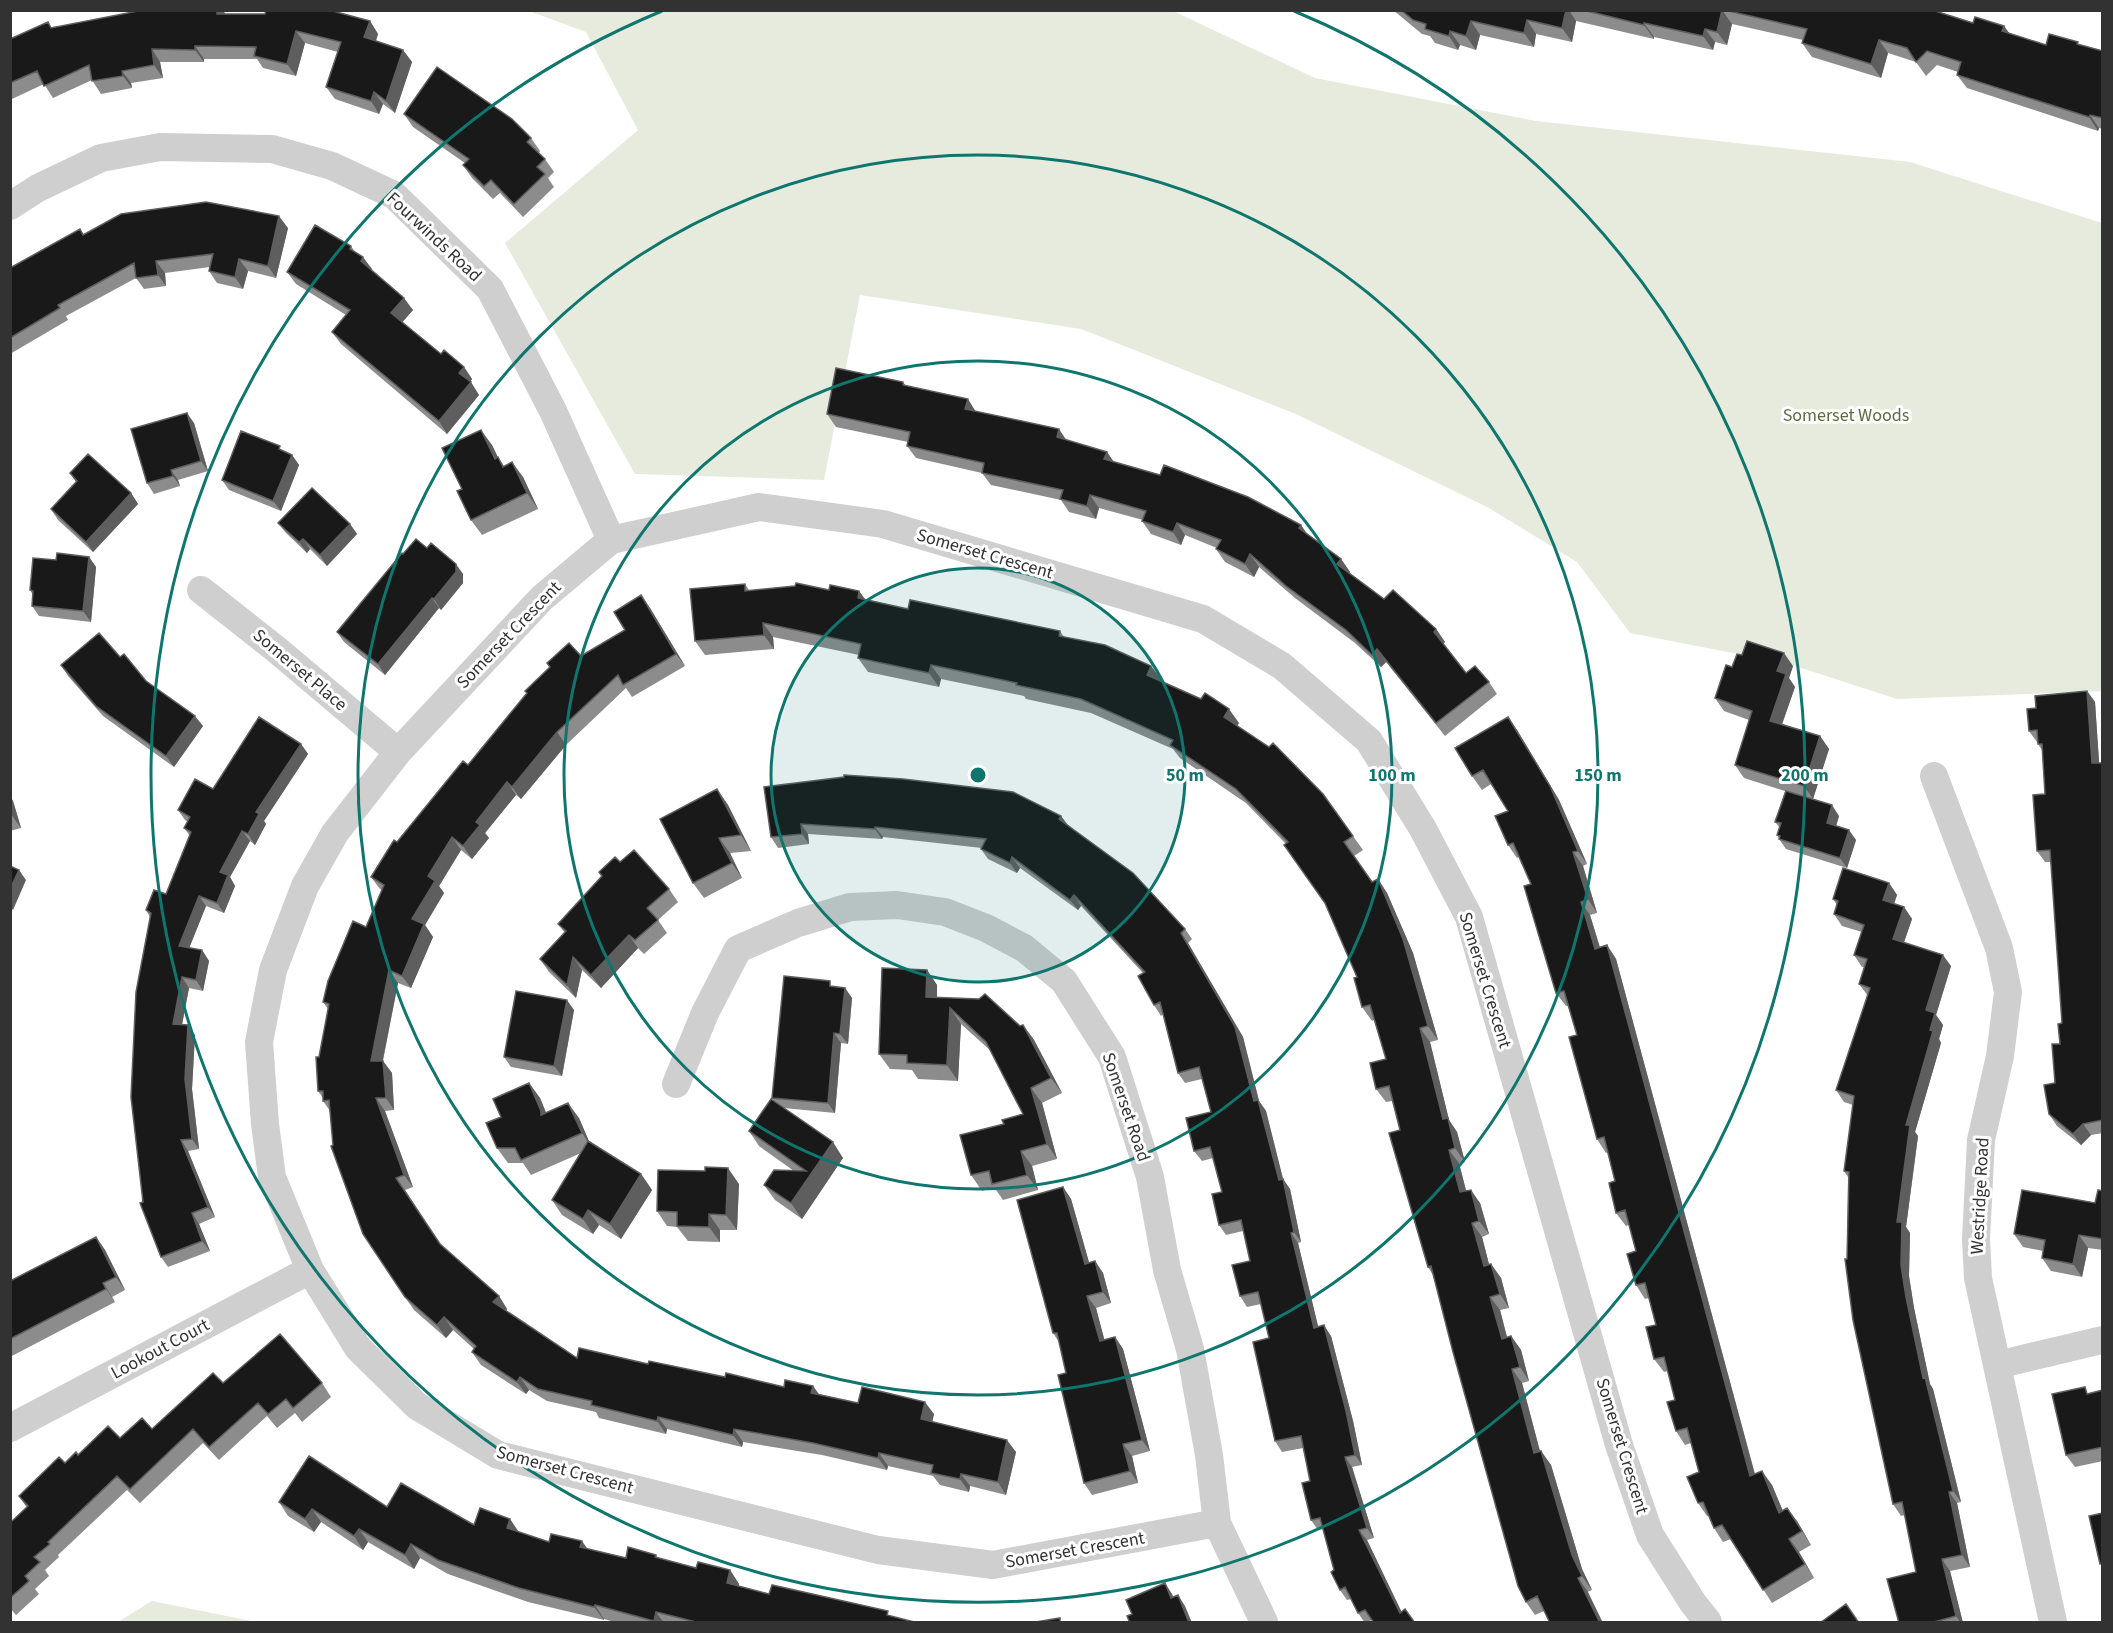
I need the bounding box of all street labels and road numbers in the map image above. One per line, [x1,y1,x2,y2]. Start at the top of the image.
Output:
street label: Fourwinds Road [381,186,487,288]
street label: Somerset Crescent [914,523,1056,585]
street label: Somerset Crescent [451,576,567,694]
street label: Somerset Place [248,623,353,717]
street label: Somerset Crescent [1452,909,1518,1051]
street label: Somerset Road [1096,1049,1156,1165]
street label: Westridge Road [1964,1137,1996,1255]
street label: Lookout Court [106,1313,214,1385]
street label: Somerset Crescent [1589,1375,1655,1517]
street label: Somerset Crescent [494,1440,636,1500]
street label: Somerset Crescent [1003,1525,1147,1575]

